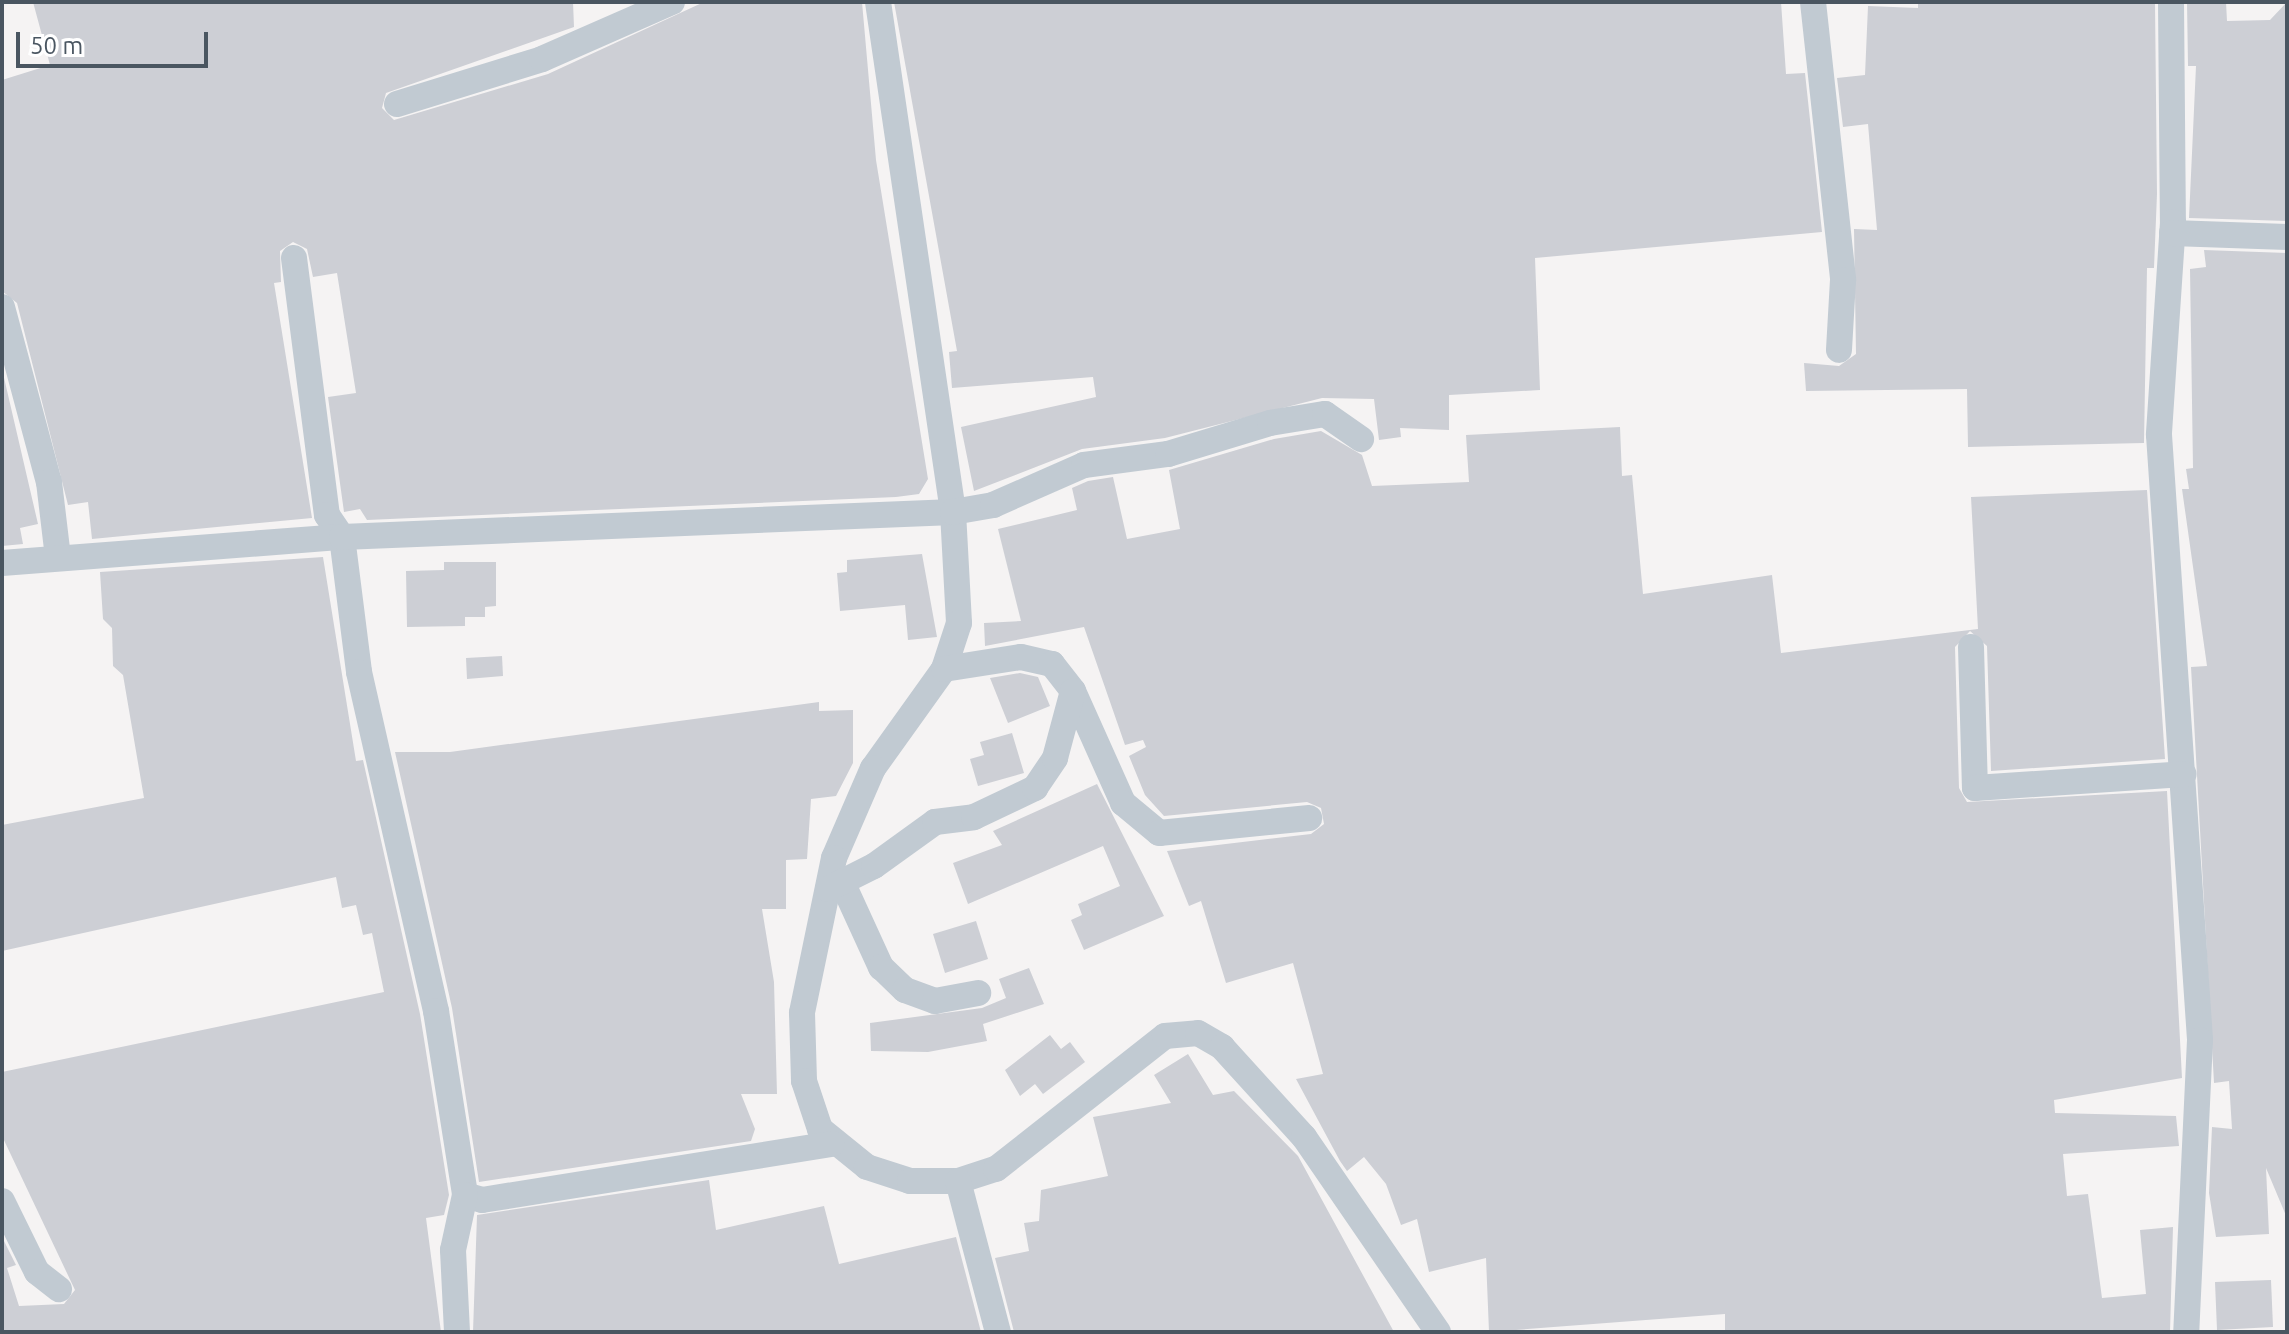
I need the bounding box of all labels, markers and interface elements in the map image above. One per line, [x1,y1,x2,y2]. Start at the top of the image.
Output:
scale bar [20,16,212,66]
text: 50 m [30,32,83,59]

